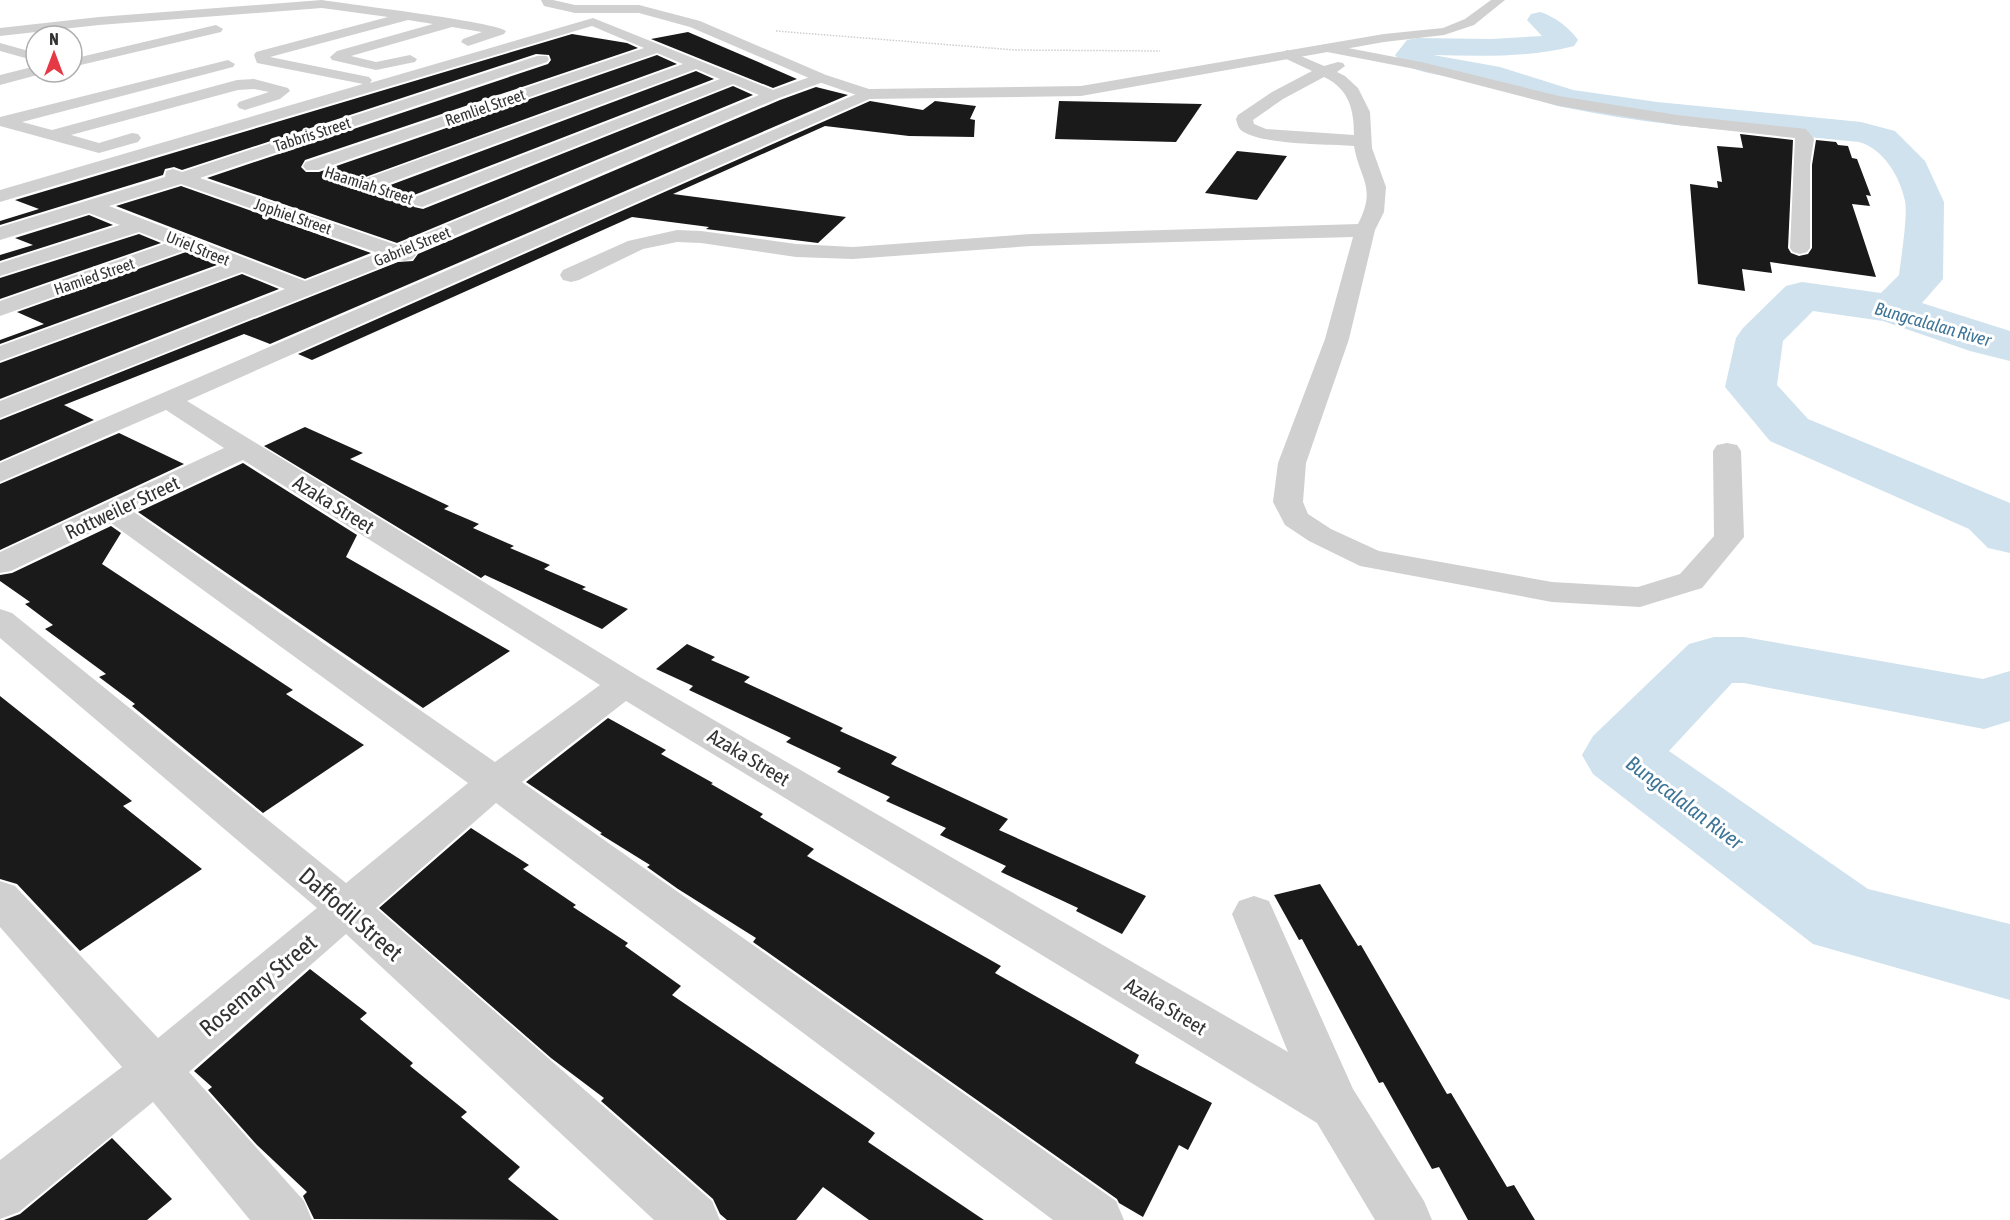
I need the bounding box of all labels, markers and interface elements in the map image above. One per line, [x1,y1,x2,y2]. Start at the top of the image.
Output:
north arrow [24,24,84,84]
text: N [49,30,59,48]
street label: Remliel Street [443,85,528,129]
street label: Tabbris Street [271,113,353,155]
street label: Haamiah Street [323,162,416,208]
street label: Jophiel Street [252,194,334,239]
street label: Gabriel Street [371,222,453,269]
street label: Uriel Street [164,227,233,269]
street label: Hamied Street [51,254,137,298]
water label: Bungcalalan River [1872,297,1994,351]
street label: Rottweiler Street [61,470,183,543]
street label: Azaka Street [289,470,379,538]
street label: Azaka Street [704,724,794,790]
water label: Bungcalalan River [1622,750,1749,854]
street label: Daffodil Street [294,862,408,966]
street label: Rosemary Street [194,928,322,1042]
street label: Azaka Street [1121,973,1211,1039]

